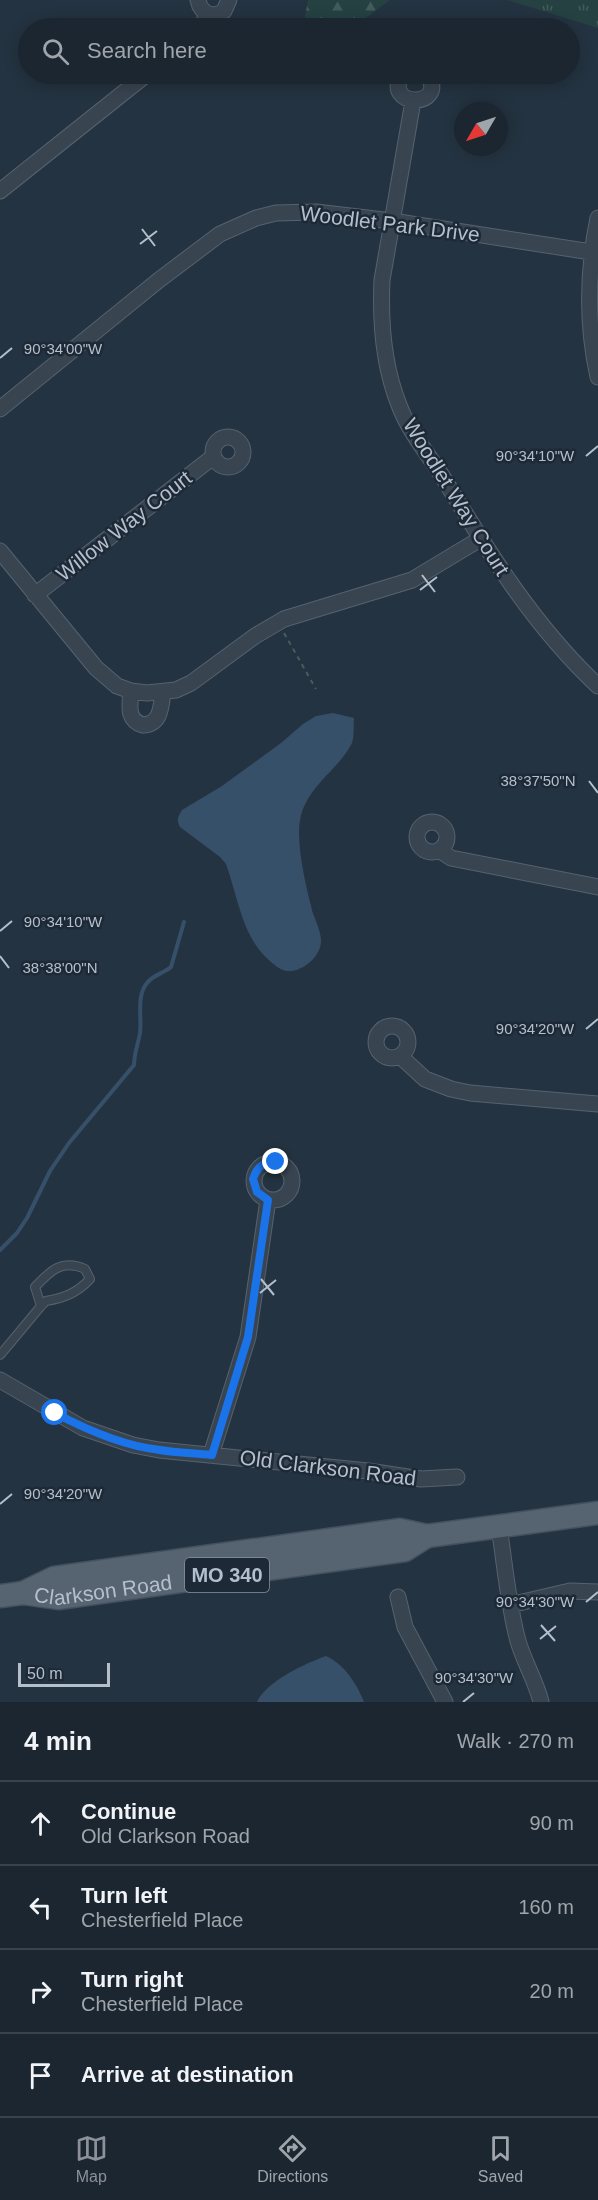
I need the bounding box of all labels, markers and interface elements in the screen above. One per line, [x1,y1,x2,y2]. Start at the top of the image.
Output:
search box [18,18,580,84]
icon: search [39,35,72,68]
text: Search here [87,38,207,63]
north arrow [454,102,508,156]
street label: Woodlet Park Drive [299,201,481,246]
text: 90°34'00"W [24,340,103,357]
street label: Woodlet Way Court [399,414,514,580]
text: 90°34'10"W [496,447,575,464]
street label: Willow Way Court [52,466,196,585]
text: 38°37'50"N [500,772,576,789]
text: 90°34'10"W [24,913,103,930]
text: 38°38'00"N [22,959,98,976]
text: 90°34'20"W [496,1020,575,1037]
route end [262,1148,288,1174]
route start [41,1399,67,1425]
street label: Old Clarkson Road [239,1445,418,1490]
text: 90°34'20"W [24,1485,103,1502]
road number: MO 340 [185,1558,269,1592]
street label: Clarkson Road [33,1570,173,1609]
text: 90°34'30"W [496,1593,575,1610]
scale bar [18,1660,110,1688]
text: 50 m [27,1665,63,1682]
text: 90°34'30"W [435,1669,514,1686]
text: 4 min [24,1726,92,1756]
text: Walk · 270 m [457,1730,574,1752]
text: Continue [81,1799,176,1824]
icon: ahead [24,1807,57,1840]
text: 90 m [530,1812,574,1834]
text: Old Clarkson Road [81,1825,250,1847]
text: Turn left [81,1883,167,1908]
icon: left [24,1891,57,1924]
text: 160 m [518,1896,574,1918]
text: Chesterfield Place [81,1909,243,1931]
text: Turn right [81,1967,183,1992]
icon: right [24,1975,57,2008]
text: 20 m [530,1980,574,2002]
text: Chesterfield Place [81,1993,243,2015]
icon: arrive [24,2059,57,2092]
text: Arrive at destination [81,2062,294,2087]
tab: Map [75,2132,108,2186]
tab: Directions [257,2132,328,2186]
tab: Saved [478,2132,523,2186]

